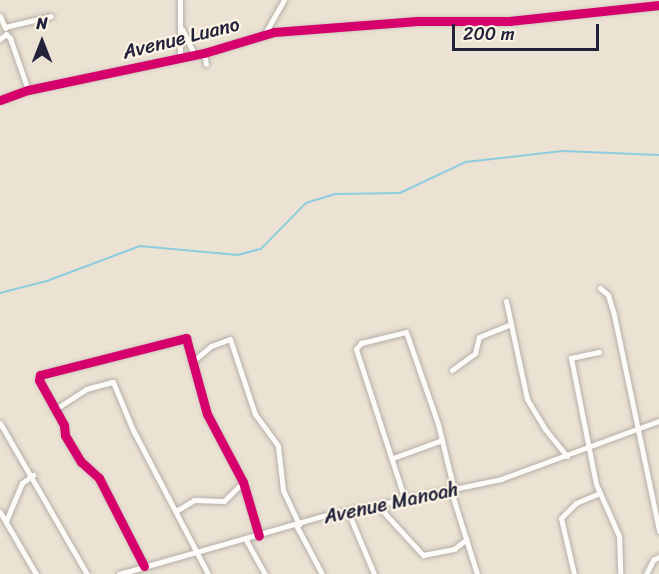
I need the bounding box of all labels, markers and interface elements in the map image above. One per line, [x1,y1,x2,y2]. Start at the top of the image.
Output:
text: N [36,9,48,38]
north arrow [12,12,72,72]
street label: Avenue Luano [120,12,242,64]
scale bar [455,12,602,50]
text: 200 m [463,18,515,50]
street label: Avenue Manoah [322,477,460,529]

